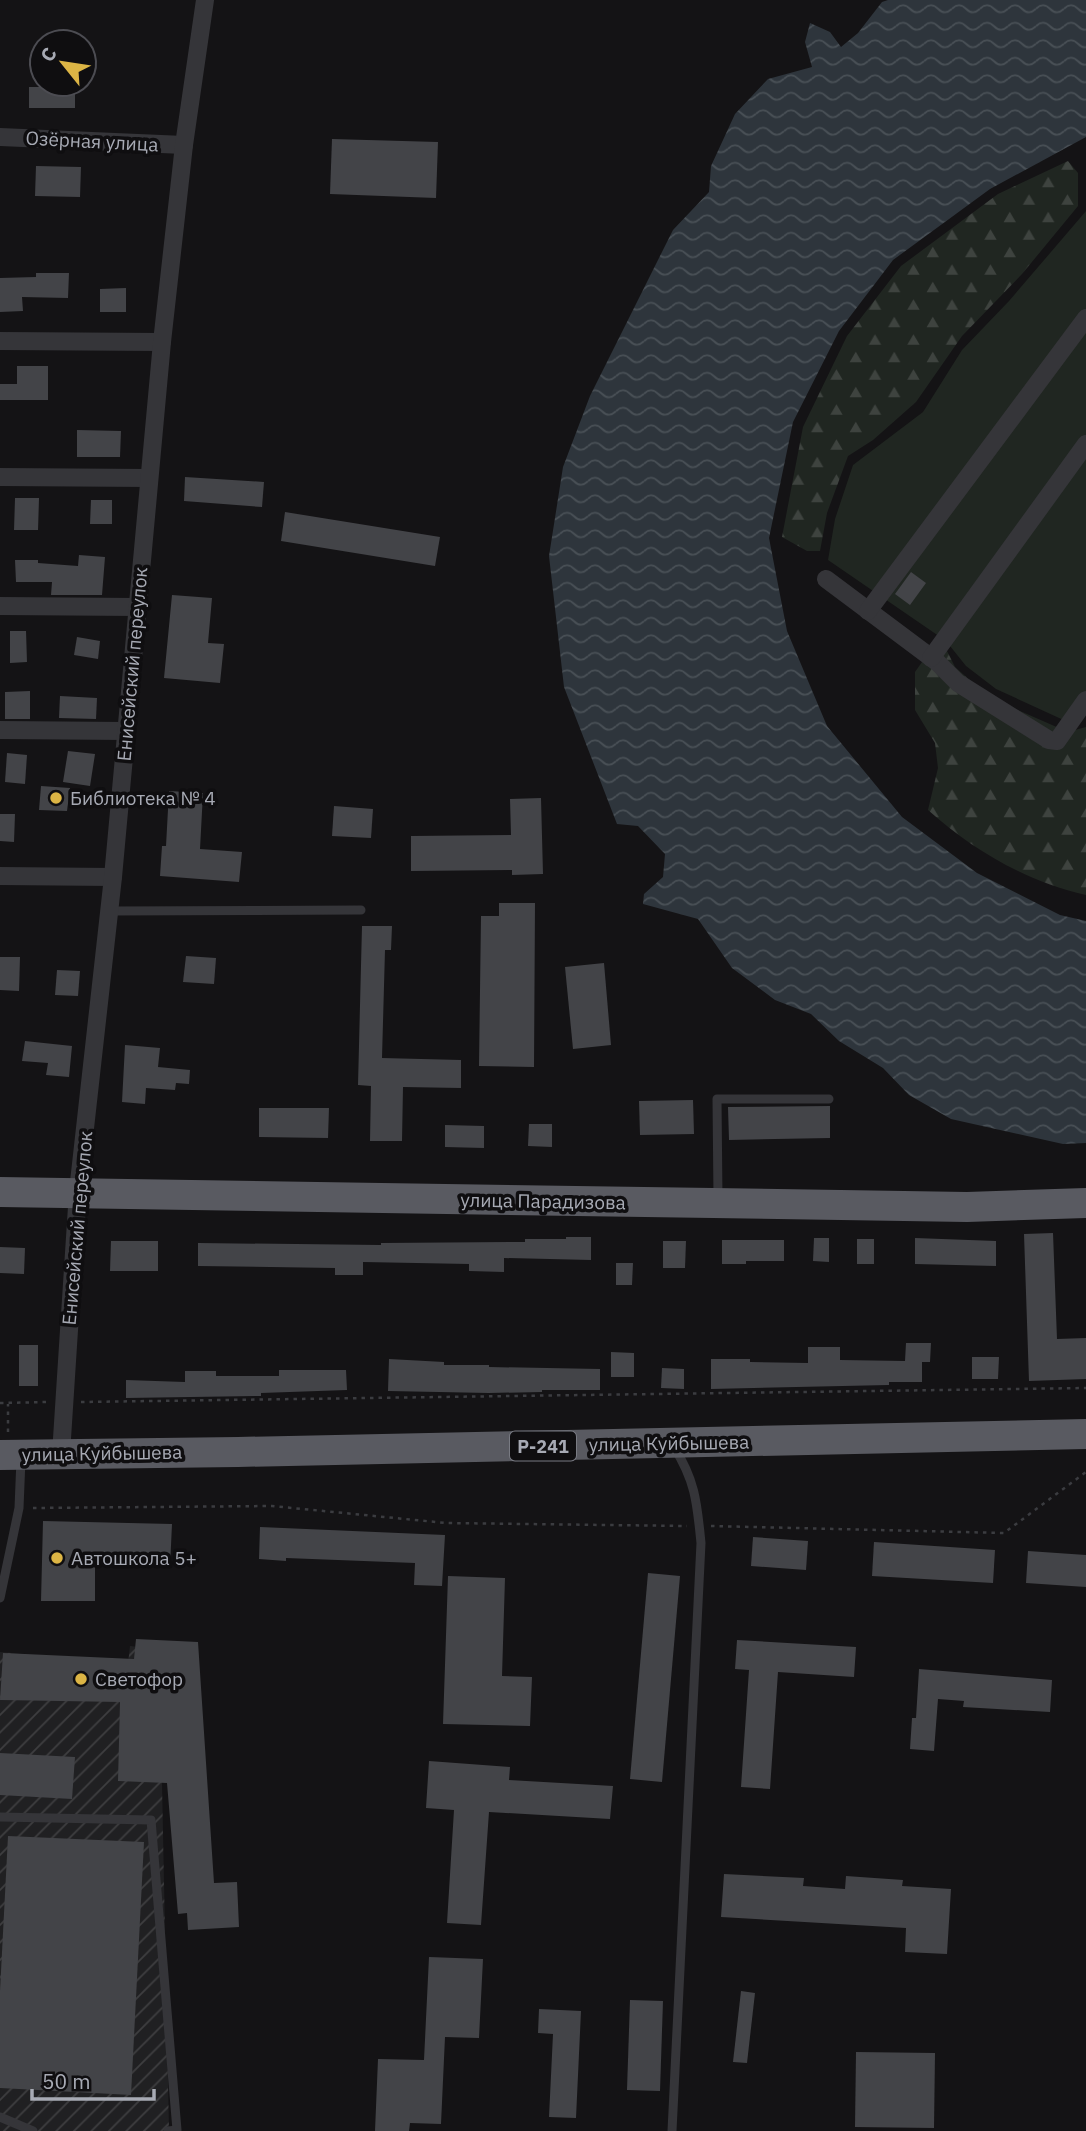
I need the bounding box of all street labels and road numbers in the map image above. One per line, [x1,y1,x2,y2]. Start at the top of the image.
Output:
street label: Озёрная улица [25,126,159,156]
street label: Енисейский переулок [112,566,152,762]
street label: Енисейский переулок [57,1130,97,1326]
street label: улица Парадизова [460,1188,626,1214]
street label: улица Куйбышева [589,1430,749,1456]
road number: Р-241 [510,1432,576,1461]
street label: улица Куйбышева [22,1440,182,1466]

